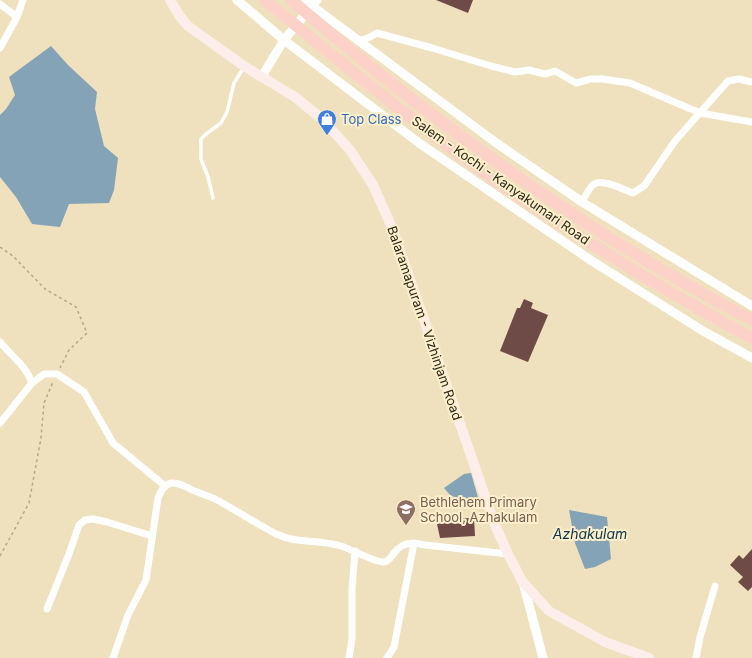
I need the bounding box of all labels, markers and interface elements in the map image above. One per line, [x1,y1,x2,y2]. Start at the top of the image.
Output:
shop icon: Top Class [316,108,338,136]
place label: Top Class [341,111,402,127]
street label: Salem - Kochi - Kanyakumari Road [409,112,593,248]
street label: Balaramapuram - Vizhinjam Road [384,224,466,422]
place label: Bethlehem Primary School, Azhakulam [420,494,537,525]
school or university icon: Bethlehem Primary School, Azhakulam [395,498,417,526]
water label: Azhakulam [552,525,627,542]

